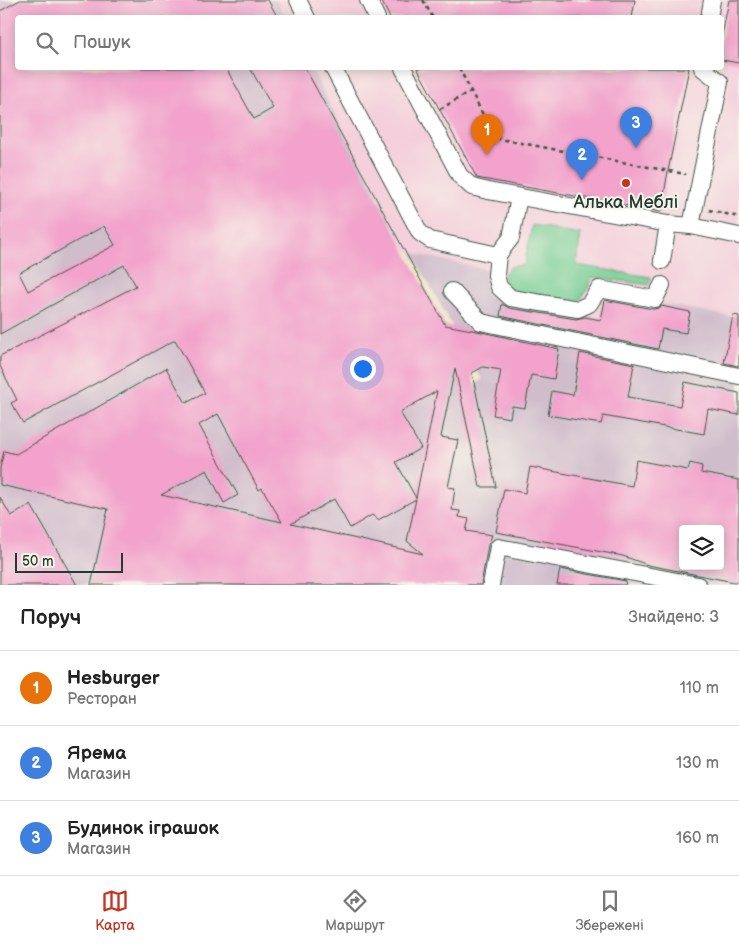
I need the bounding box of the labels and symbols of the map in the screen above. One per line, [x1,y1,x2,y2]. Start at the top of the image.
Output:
pin: 3 [620,107,652,148]
pin: 1 [471,114,503,155]
pin: 2 [566,139,598,180]
marker: Алька Меблі [620,177,632,189]
place label: Алька Меблі [573,192,678,213]
your location [350,356,376,382]
scale bar [15,550,122,573]

